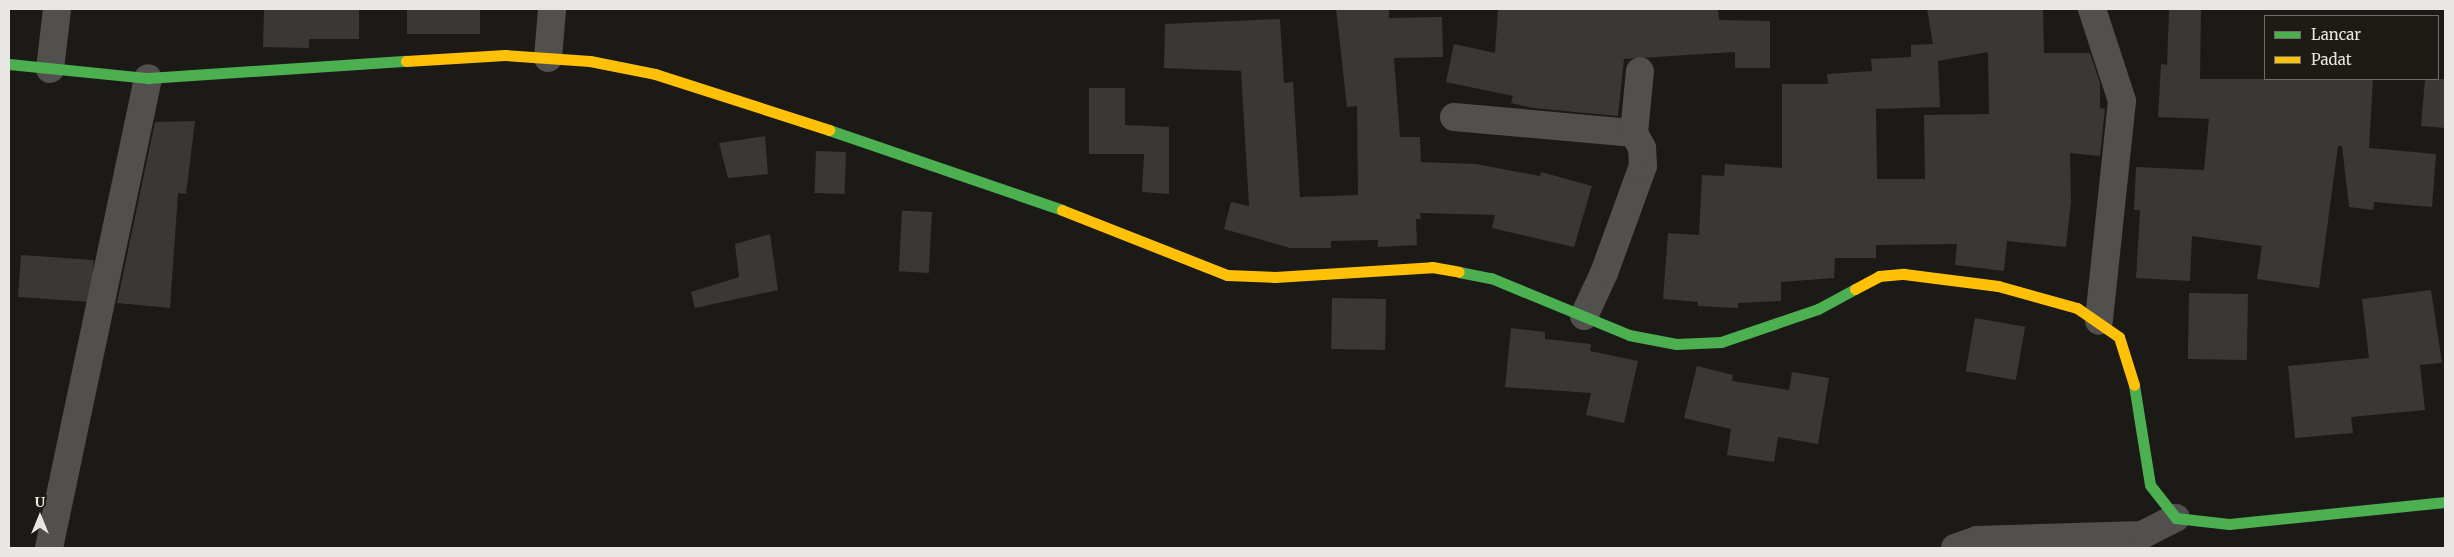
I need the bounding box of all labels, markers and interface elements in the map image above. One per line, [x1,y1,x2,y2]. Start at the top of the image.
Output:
legend [2264,15,2439,80]
text: Lancar [2311,25,2361,44]
text: Padat [2311,50,2351,69]
north arrow [15,492,65,542]
text: U [35,493,45,511]

